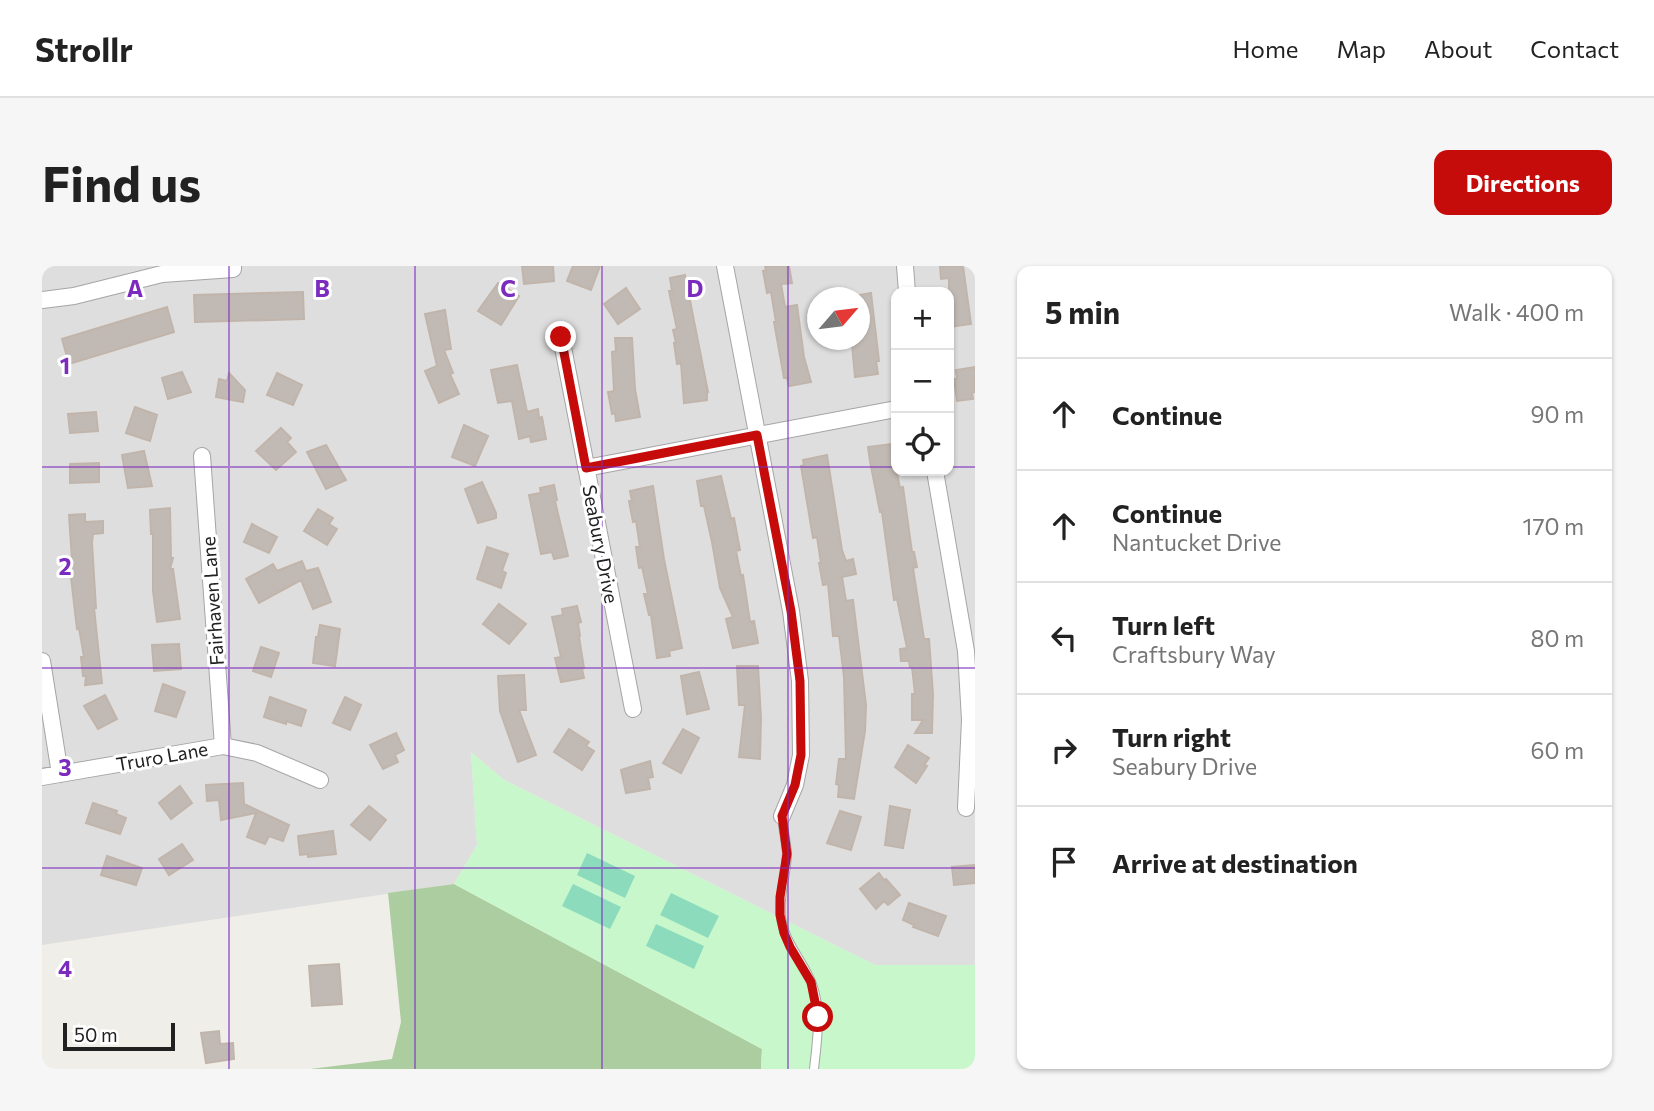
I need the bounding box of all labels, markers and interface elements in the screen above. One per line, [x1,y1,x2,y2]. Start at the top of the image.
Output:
text: Strollr [35,28,133,69]
text: Home [1233,34,1299,63]
text: Map [1337,34,1386,63]
text: About [1424,34,1492,63]
text: Contact [1530,34,1619,63]
button: Directions [1434,150,1612,215]
text: Find us [42,152,201,212]
text: A [127,274,144,302]
text: B [314,274,330,302]
text: C [500,274,516,302]
text: D [687,274,704,302]
north arrow [807,287,870,350]
map controls [891,287,954,476]
button: + [891,287,954,350]
text: 5 min [1045,293,1120,330]
text: Walk · 400 m [1449,298,1584,326]
route end [545,321,576,352]
button: − [891,350,954,413]
text: 1 [60,351,70,379]
icon: ahead [1045,395,1083,433]
text: Continue [1112,399,1222,430]
text: 90 m [1531,400,1584,428]
button: locate [891,413,954,476]
street label: Seabury Drive [578,483,624,605]
text: Continue [1112,497,1222,528]
icon: ahead [1045,507,1083,545]
text: 170 m [1523,512,1584,540]
text: Nantucket Drive [1112,528,1282,556]
street label: Fairhaven Lane [196,536,228,666]
text: 2 [58,552,72,580]
text: Turn left [1112,609,1215,640]
icon: left [1045,619,1083,657]
text: 80 m [1531,624,1584,652]
text: Craftsbury Way [1112,640,1276,668]
text: Turn right [1112,721,1231,752]
icon: right [1045,731,1083,769]
text: 60 m [1531,736,1584,764]
street label: Truro Lane [114,737,210,775]
text: Seabury Drive [1112,752,1257,780]
text: 3 [58,753,72,781]
icon: arrive [1045,843,1083,881]
text: Arrive at destination [1112,847,1358,878]
text: 4 [58,954,72,982]
route start [802,1001,833,1032]
scale bar [63,1020,175,1052]
text: 50 m [74,1023,118,1046]

